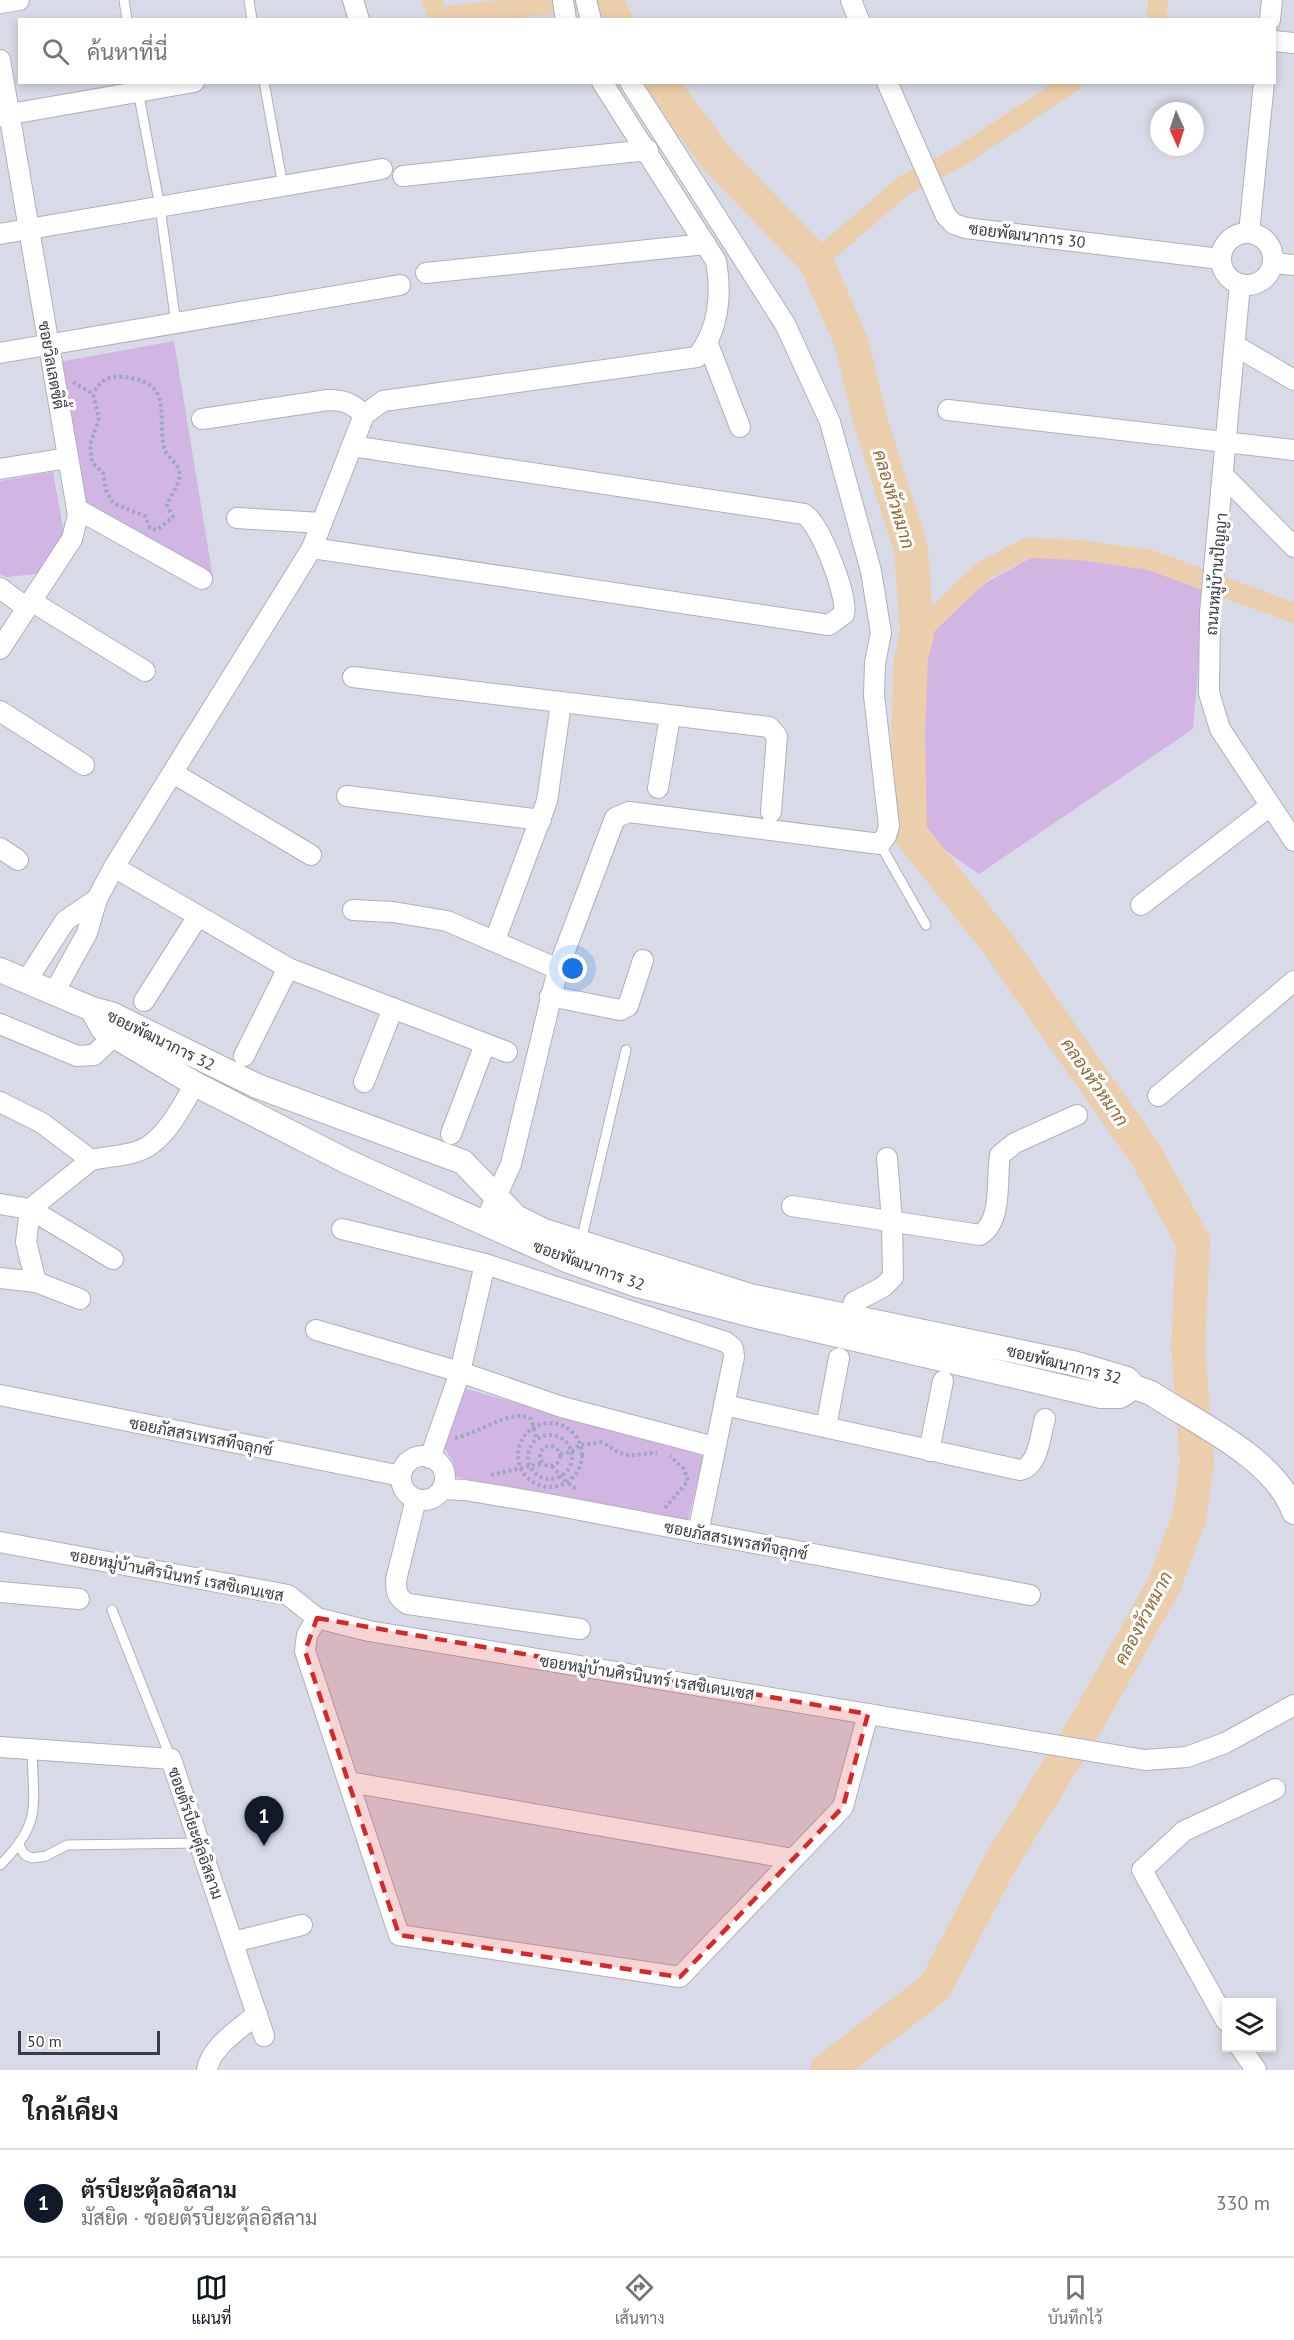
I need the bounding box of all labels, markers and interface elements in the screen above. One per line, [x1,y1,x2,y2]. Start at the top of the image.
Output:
search box [18,18,1276,84]
icon: search [39,35,72,68]
text: ค้นหาที่นี่ [87,38,167,66]
north arrow [1150,102,1204,156]
street label: ซอยพัฒนาการ 30 [967,218,1087,252]
street label: ซอยวิลเลตซิตี้ [34,319,74,412]
water label: คลองหัวหมาก [868,447,920,551]
street label: ถนนหมู่บ้านปัญญา [1201,512,1233,636]
your location [558,954,587,983]
street label: ซอยพัฒนาการ 32 [104,1005,218,1075]
water label: คลองหัวหมาก [1056,1034,1134,1130]
street label: ซอยพัฒนาการ 32 [530,1235,648,1295]
street label: ซอยพัฒนาการ 32 [1005,1340,1123,1388]
street label: ซอยภัสสรเพรสทีจลุกซ์ [127,1410,275,1462]
street label: ซอยภัสสรเพรสทีจลุกซ์ [662,1514,810,1566]
street label: ซอยหมู่บ้านศิรนินทร์ เรสซิเดนเซส [68,1542,286,1608]
water label: คลองหัวหมาก [1109,1567,1177,1669]
street label: ซอยหมู่บ้านศิรนินทร์ เรสซิเดนเซส [538,1648,756,1706]
street label: ซอยตัรบียะตุ้ลอิสลาม [162,1764,229,1902]
pin: 1 [244,1796,284,1846]
map controls [1222,1998,1276,2052]
button: layers [1222,1998,1276,2052]
scale bar [18,2028,160,2056]
text: 50 m [27,2031,62,2051]
text: ใกล้เคียง [24,2094,119,2127]
text: ตัรบียะตุ้ลอิสลาม [81,2176,237,2204]
text: 1 [38,2190,49,2216]
text: 330 m [1216,2190,1270,2216]
text: มัสยิด · ซอยตัรบียะตุ้ลอิสลาม [81,2205,317,2231]
tab: แผนที่ [192,2271,231,2328]
tab: เส้นทาง [615,2271,665,2328]
tab: บันทึกไว้ [1048,2271,1102,2328]

